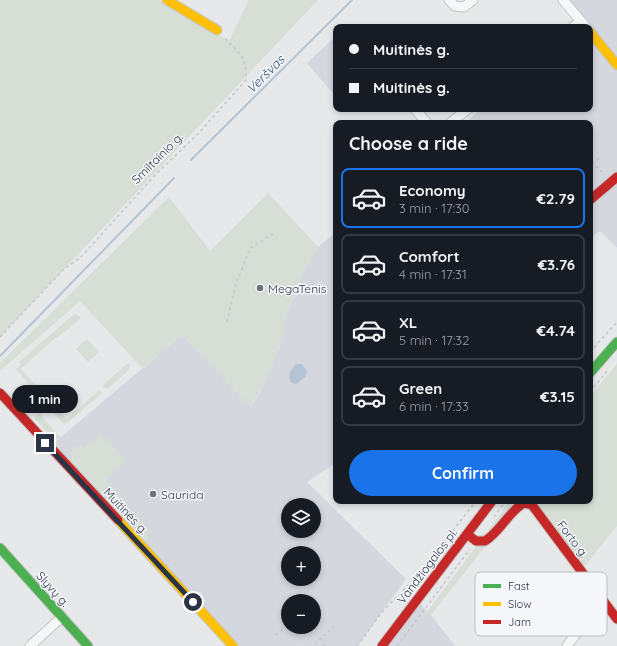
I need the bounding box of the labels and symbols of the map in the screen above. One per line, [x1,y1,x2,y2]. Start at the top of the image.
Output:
water label: Veršvas [243,51,288,96]
street label: Smiltainio g. [128,129,186,187]
place label: MegaTenis [268,281,327,296]
marker: MegaTenis [255,283,265,293]
callout: 1 min [12,385,78,413]
route end [36,434,54,452]
street label: Muitinės g. [101,485,151,537]
place label: Saurida [161,487,203,502]
marker: Saurida [148,489,158,499]
street label: Forto g. [554,517,592,561]
street label: Vandžiogalos pl. [394,525,460,607]
street label: Slyvų g. [33,568,73,610]
legend [475,572,607,636]
text: Fast [508,579,530,593]
route start [184,593,202,611]
text: Slow [508,597,532,611]
text: Jam [508,615,531,629]

